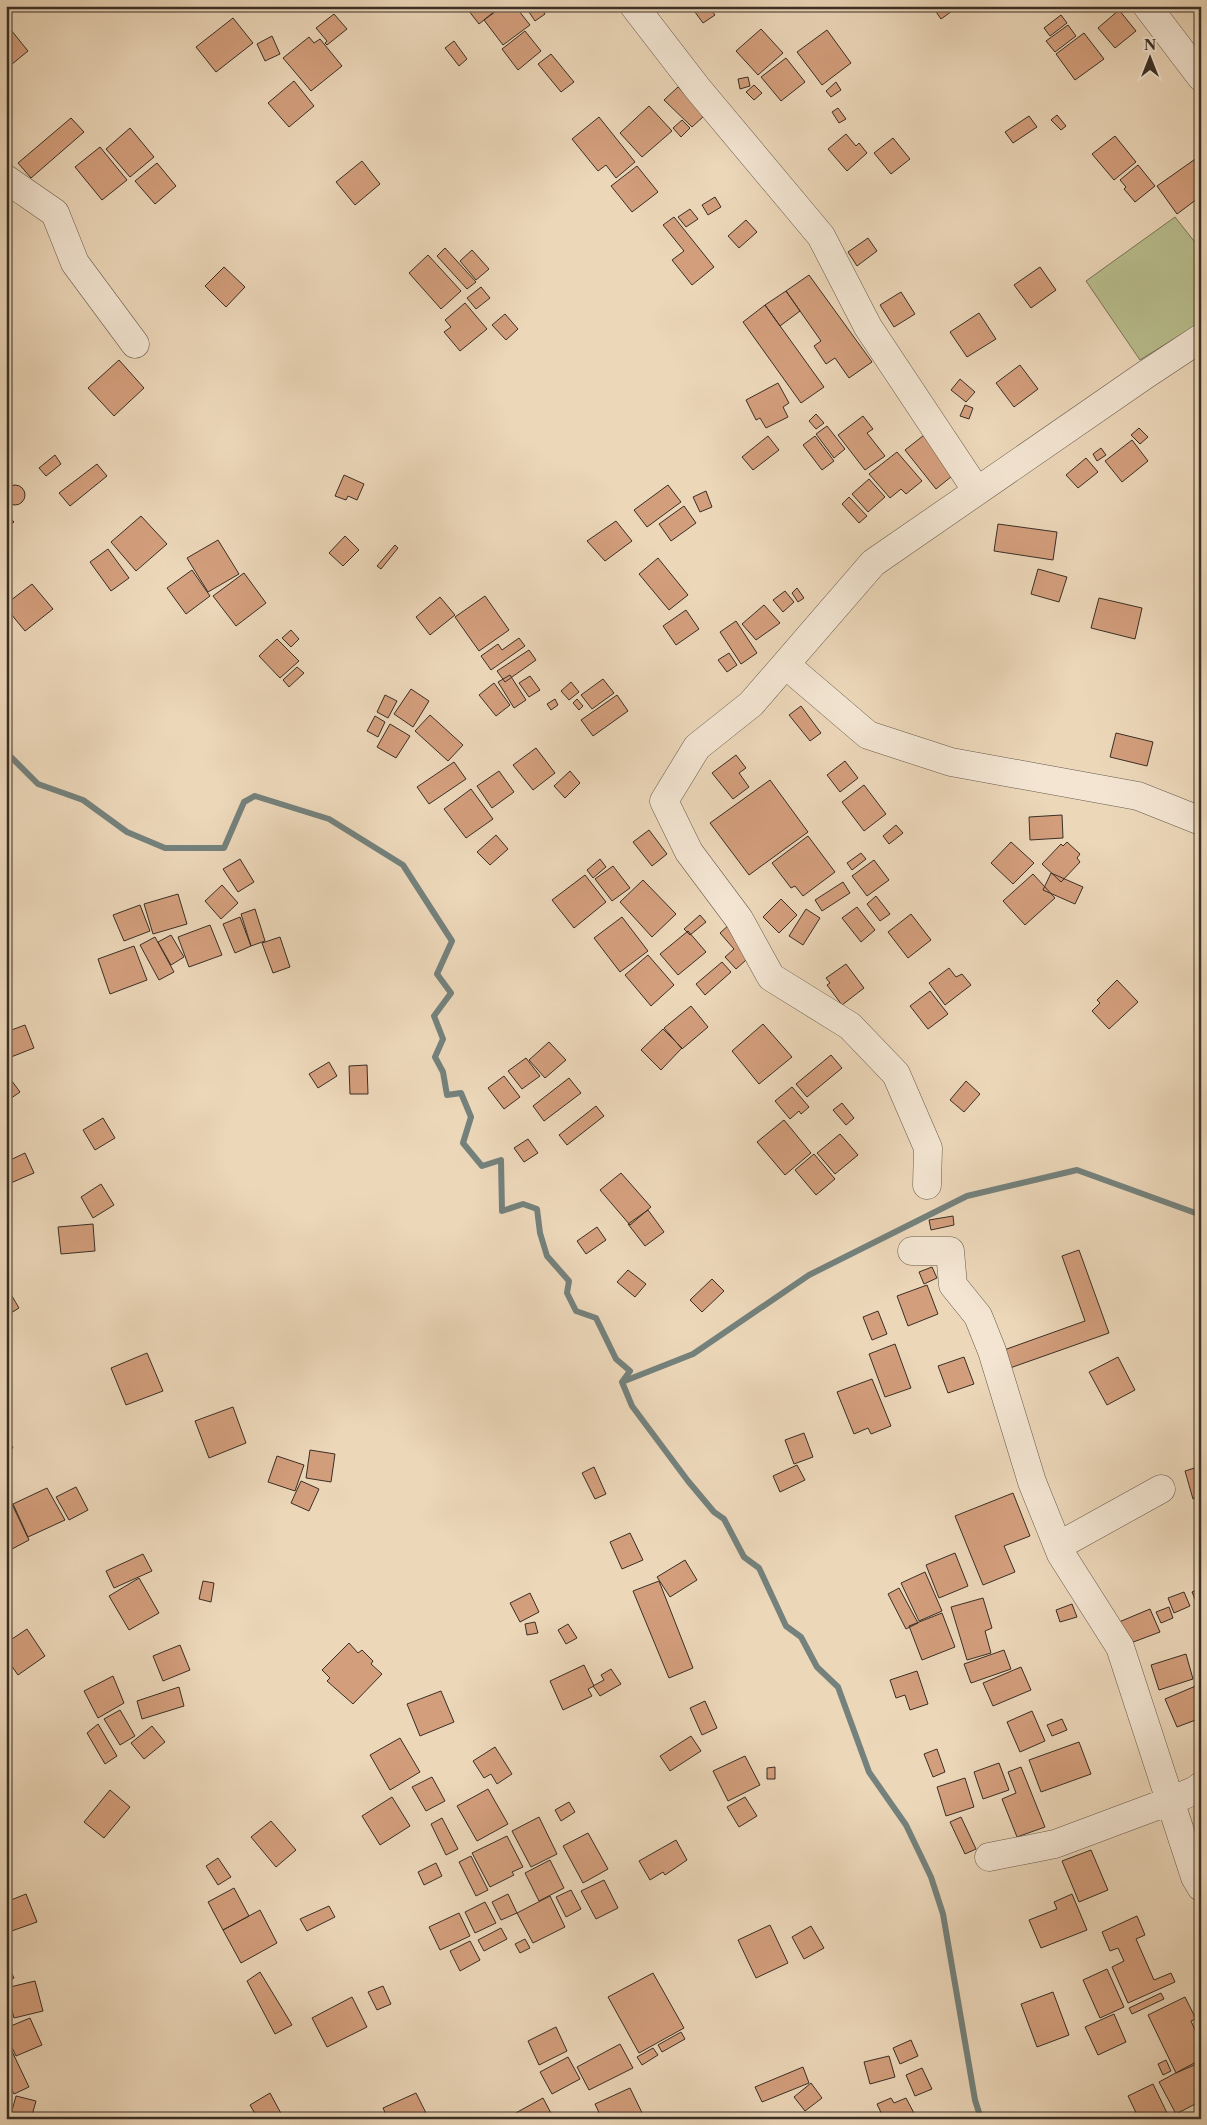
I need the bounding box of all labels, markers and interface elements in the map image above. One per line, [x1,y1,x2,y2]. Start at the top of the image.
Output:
north arrow [1124,32,1174,82]
text: N [1144,36,1156,54]

